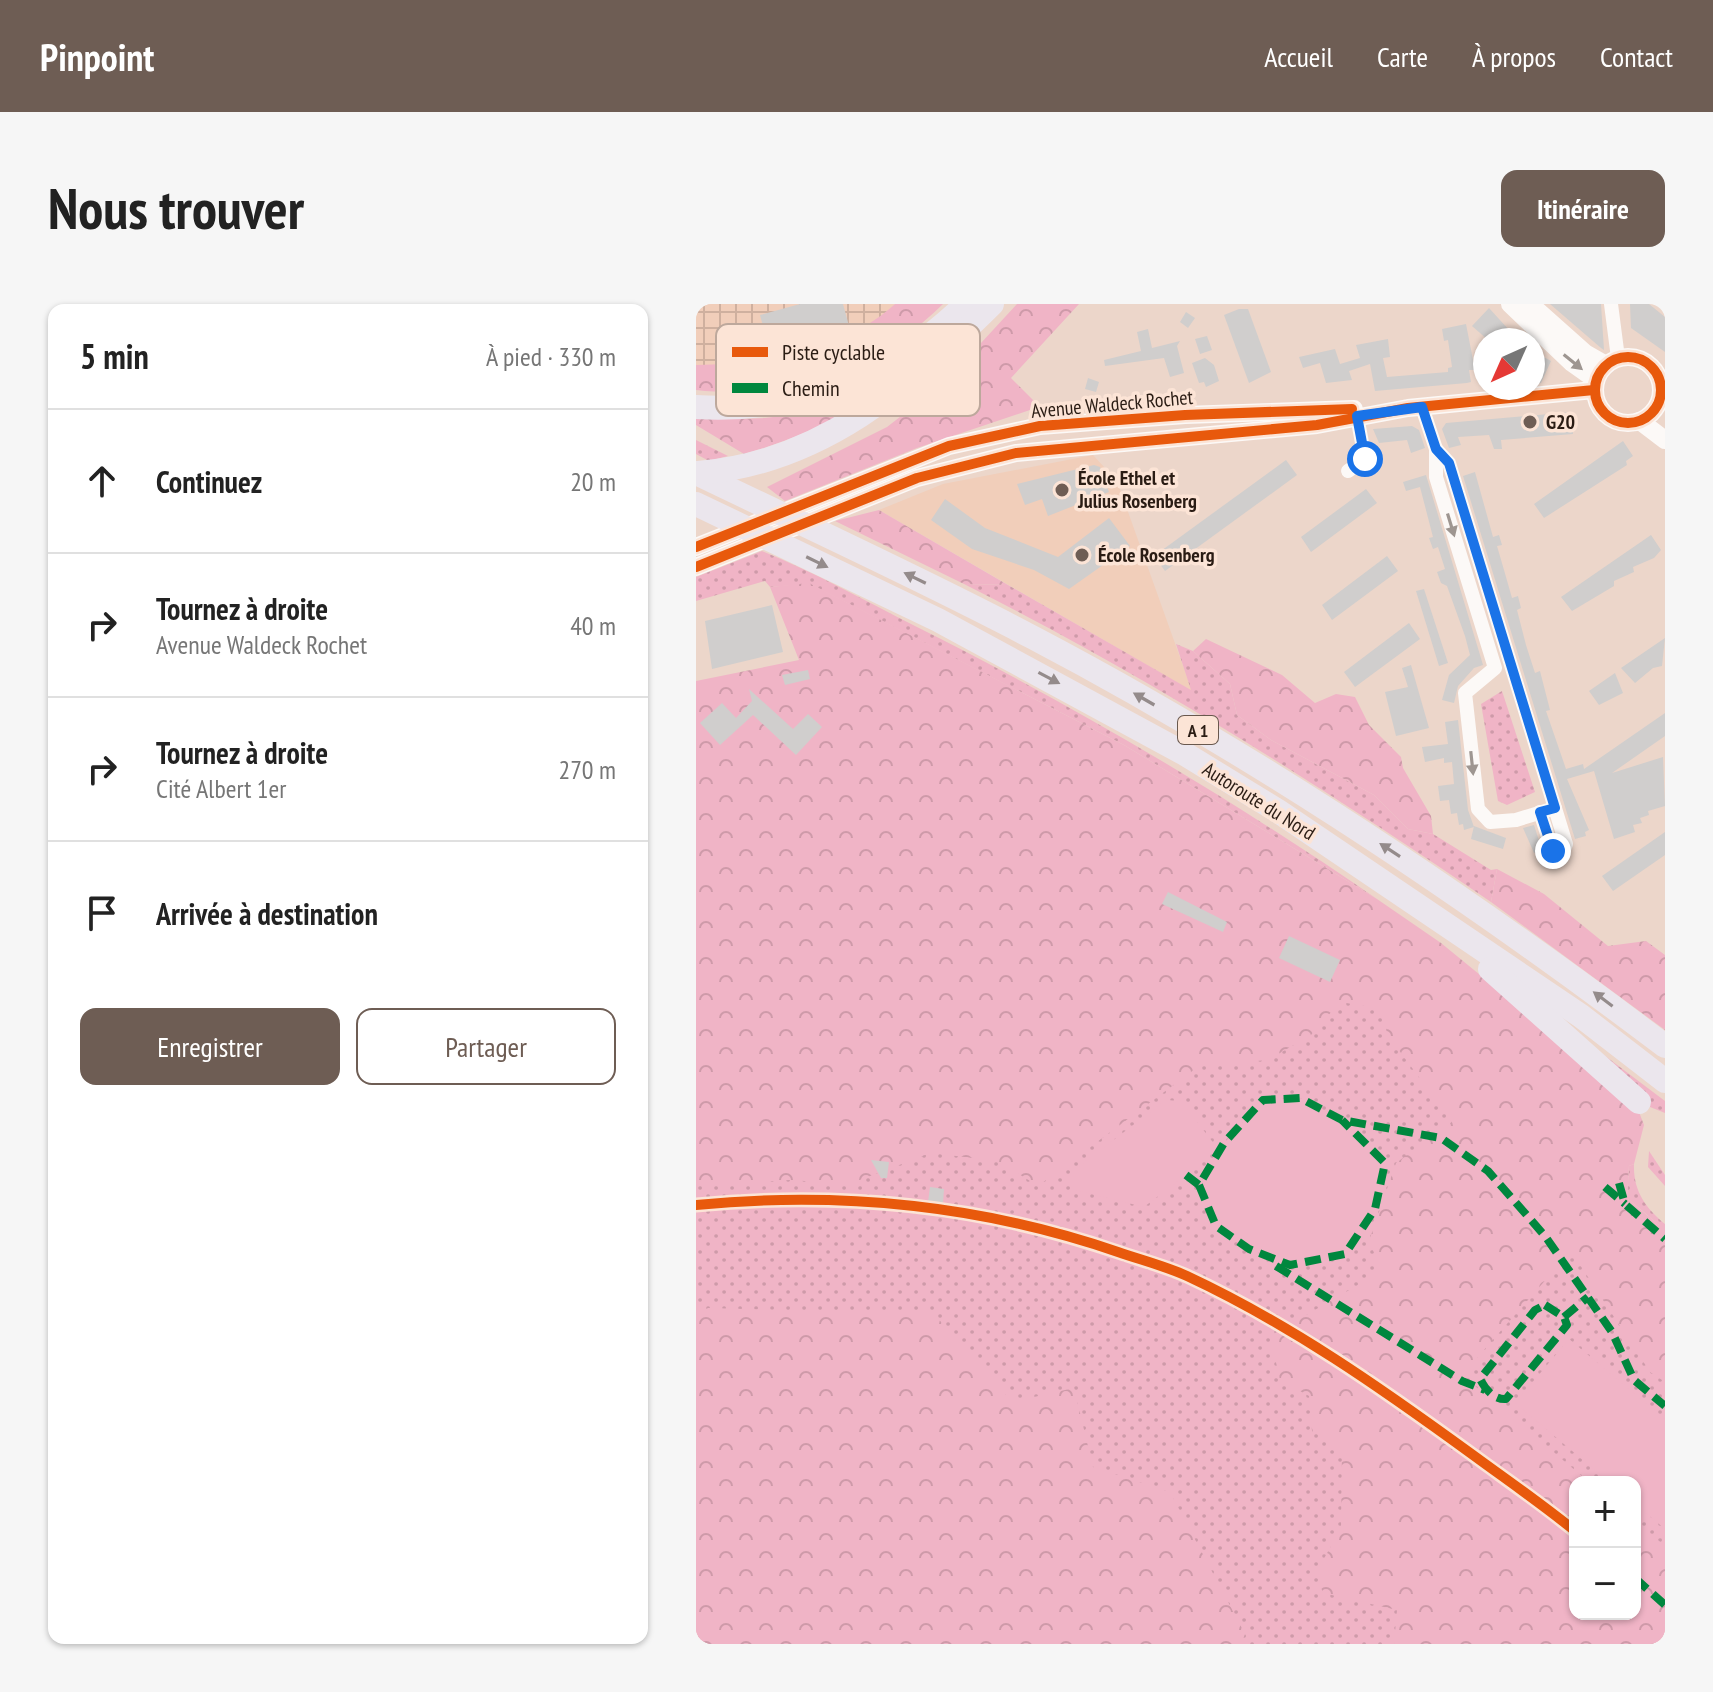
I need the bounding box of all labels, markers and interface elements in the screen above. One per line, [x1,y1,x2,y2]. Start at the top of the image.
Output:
text: Pinpoint [40,32,154,81]
text: Accueil [1264,38,1333,75]
text: Carte [1377,38,1428,75]
text: À propos [1472,38,1556,75]
text: Contact [1600,38,1673,75]
button: Itinéraire [1501,170,1665,247]
text: Nous trouver [48,172,304,244]
legend [716,324,980,416]
north arrow [1473,328,1545,400]
text: 5 min [80,334,149,378]
text: Piste cyclable [782,338,885,366]
text: À pied · 330 m [486,340,616,373]
one-way arrow [1563,353,1583,370]
text: Chemin [782,374,840,402]
street label: Avenue Waldeck Rochet [1030,384,1195,424]
place label: G20 [1546,409,1575,435]
marker: G20 [1521,413,1539,431]
route start [1347,441,1383,477]
icon: ahead [80,459,124,503]
text: Continuez [156,462,262,501]
text: 20 m [570,465,616,498]
place label: École Ethel et Julius Rosenberg [1077,465,1197,514]
marker: École Ethel et Julius Rosenberg [1053,481,1071,499]
one-way arrow [1446,514,1458,538]
place label: École Rosenberg [1098,542,1215,568]
marker: École Rosenberg [1073,546,1091,564]
one-way arrow [805,555,829,569]
one-way arrow [903,571,926,584]
text: Tournez à droite [156,589,328,628]
icon: right [80,603,124,647]
text: 40 m [570,609,616,642]
text: Avenue Waldeck Rochet [156,628,367,661]
one-way arrow [1038,672,1061,685]
one-way arrow [1133,693,1156,706]
road number: A 1 [1178,716,1218,744]
text: Tournez à droite [156,733,328,772]
icon: right [80,747,124,791]
one-way arrow [1466,751,1479,776]
text: 270 m [558,753,616,786]
street label: Autoroute du Nord [1198,756,1320,846]
text: Cité Albert 1er [156,772,286,805]
route end [1535,833,1571,869]
one-way arrow [1379,843,1401,857]
icon: arrive [80,891,124,935]
text: Arrivée à destination [156,894,378,933]
one-way arrow [1593,992,1613,1008]
button: Enregistrer [80,1008,340,1085]
button: Partager [356,1008,616,1085]
map controls [1569,1476,1641,1620]
button: + [1569,1476,1641,1548]
button: − [1569,1548,1641,1620]

